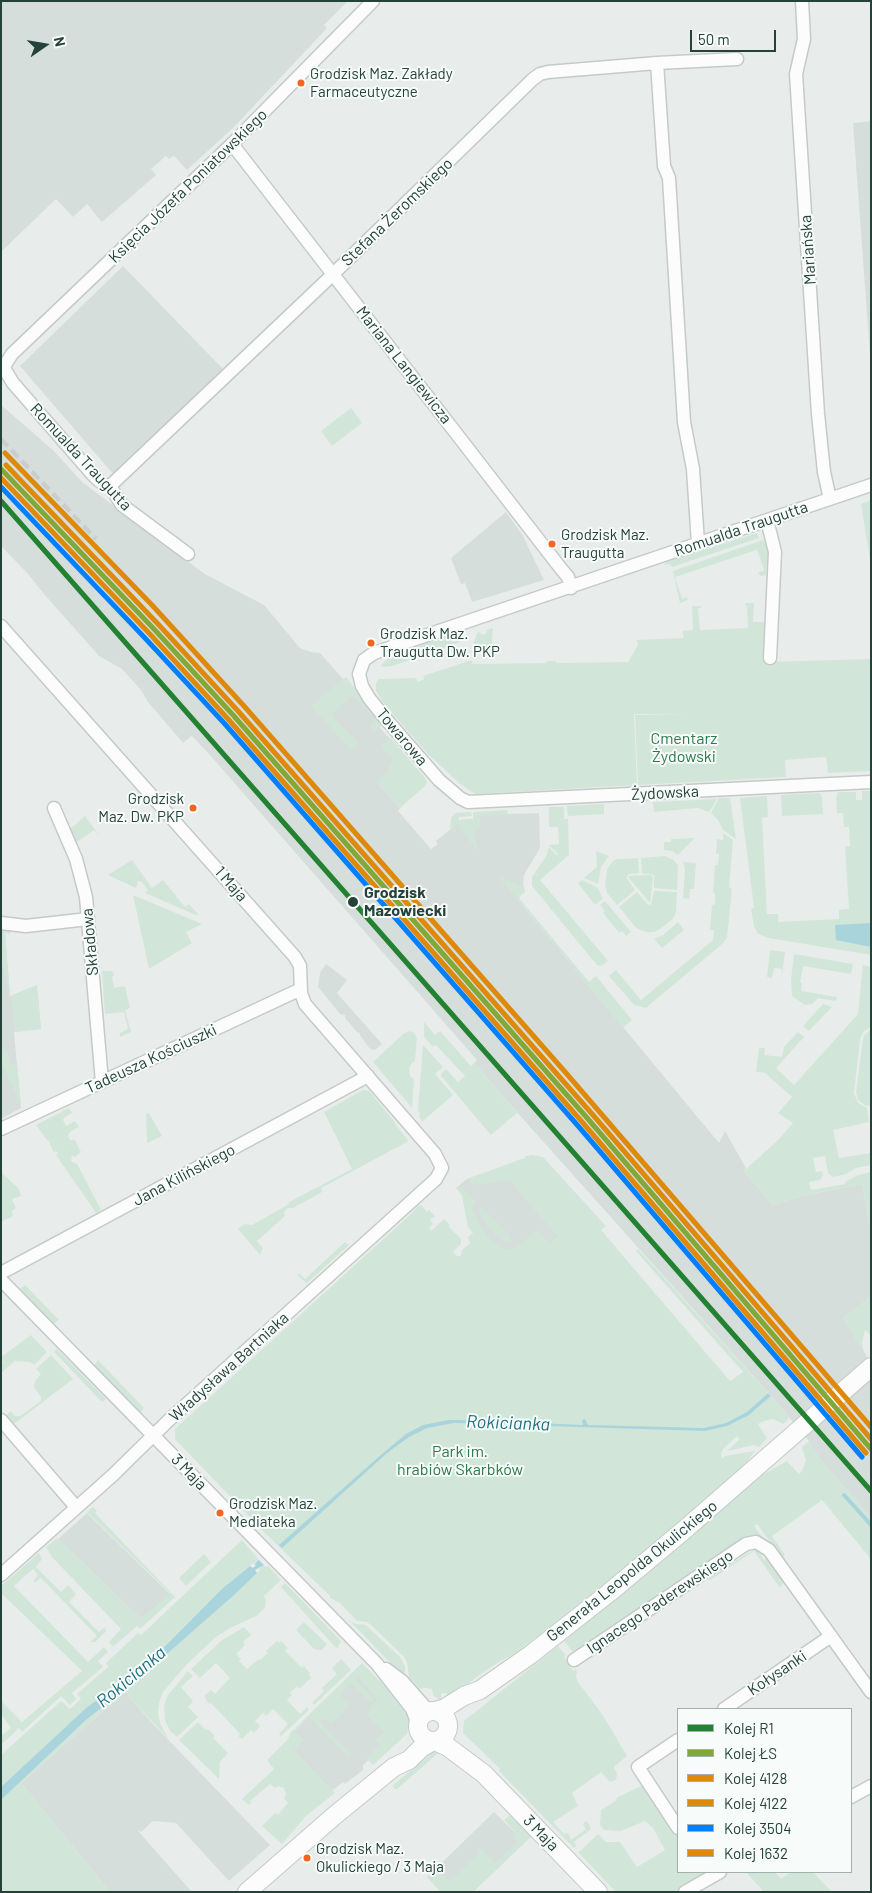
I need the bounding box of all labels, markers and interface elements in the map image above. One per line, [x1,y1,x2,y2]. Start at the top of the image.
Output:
north arrow [20,20,70,70]
scale bar [692,20,778,52]
text: 50 m [698,30,730,48]
text: N [51,35,69,48]
place label: Grodzisk Maz. Zakłady Farmaceutyczne [310,65,453,100]
marker: Grodzisk Maz. Zakłady Farmaceutyczne [296,78,306,88]
street label: Księcia Józefa Poniatowskiego [105,105,271,267]
street label: Stefana Żeromskiego [337,154,457,270]
street label: Mariańska [796,214,820,286]
street label: Mariana Langiewicza [352,302,456,428]
street label: Romualda Traugutta [26,399,136,515]
street label: Romualda Traugutta [672,497,810,561]
place label: Grodzisk Maz. Traugutta [561,526,649,561]
marker: Grodzisk Maz. Traugutta [547,539,557,549]
place label: Grodzisk Maz. Traugutta Dw. PKP [380,625,500,660]
marker: Grodzisk Maz. Traugutta Dw. PKP [366,638,376,648]
street label: Towarowa [372,704,432,770]
park label: Cmentarz Żydowski [651,729,717,767]
street label: Żydowska [631,782,699,804]
place label: Grodzisk Maz. Dw. PKP [98,790,184,825]
marker: Grodzisk Maz. Dw. PKP [188,803,198,813]
street label: 1 Maja [210,862,252,906]
place label: Grodzisk Mazowiecki [364,883,446,921]
marker: Grodzisk Mazowiecki [346,895,360,909]
street label: Składowa [77,907,103,977]
street label: Tadeusza Kościuszki [82,1020,220,1098]
street label: Jana Kilińskiego [129,1140,239,1210]
street label: Władysława Bartniaka [165,1308,293,1426]
water label: Rokicianka [466,1411,550,1435]
park label: Park im. hrabiów Skarbków [397,1442,523,1480]
street label: 3 Maja [167,1450,211,1494]
place label: Grodzisk Maz. Mediateka [229,1495,317,1530]
street label: Generała Leopolda Okulickiego [543,1496,721,1646]
marker: Grodzisk Maz. Mediateka [215,1508,225,1518]
street label: Ignacego Paderewskiego [583,1546,737,1658]
water label: Rokicianka [92,1642,170,1712]
street label: Kołysanki [744,1646,810,1700]
legend [677,1708,852,1873]
text: Kolej R1 [724,1719,774,1737]
text: Kolej ŁS [724,1744,777,1762]
text: Kolej 4128 [724,1769,787,1787]
text: Kolej 4122 [724,1794,787,1812]
street label: 3 Maja [519,1811,563,1855]
text: Kolej 3504 [724,1819,791,1837]
place label: Grodzisk Maz. Okulickiego / 3 Maja [316,1840,444,1875]
text: Kolej 1632 [724,1844,788,1862]
marker: Grodzisk Maz. Okulickiego / 3 Maja [302,1853,312,1863]

